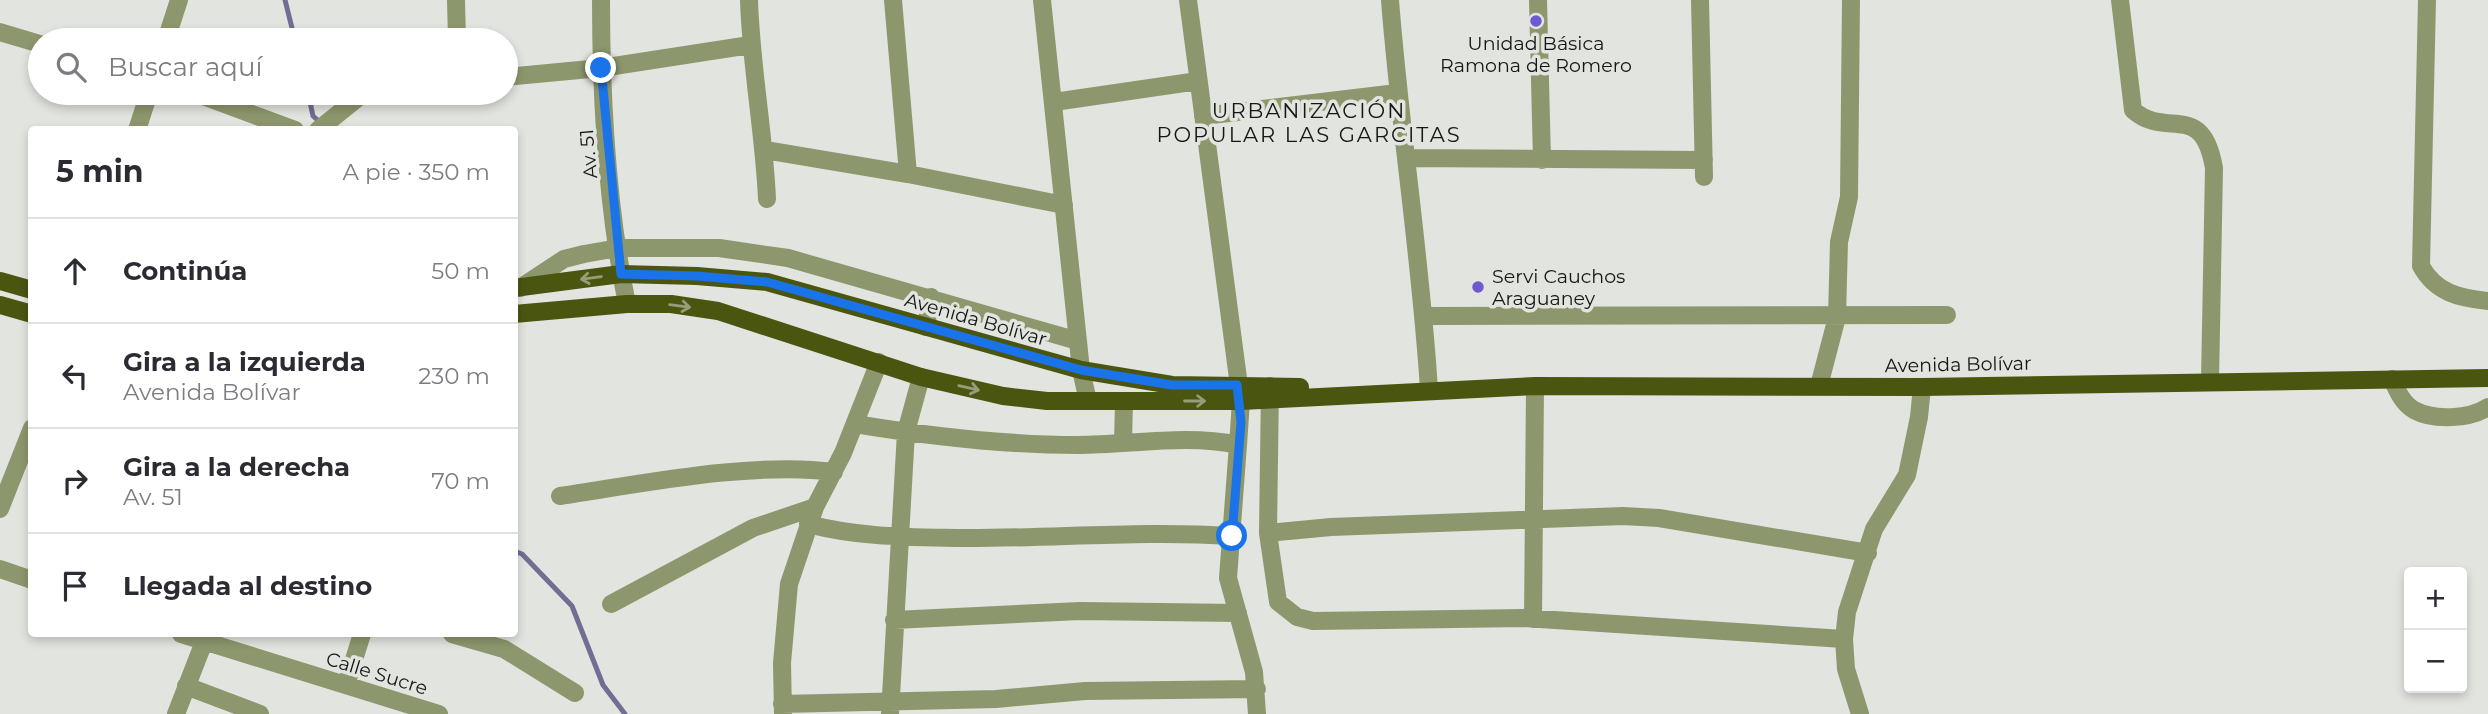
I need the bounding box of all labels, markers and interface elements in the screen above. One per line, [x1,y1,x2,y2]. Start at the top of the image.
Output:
marker: Unidad Básica Ramona de Romero [1528,13,1544,29]
search box [28,28,518,105]
place label: Unidad Básica Ramona de Romero [1440,32,1632,77]
icon: search [52,48,90,86]
text: Buscar aquí [108,51,262,83]
route end [585,52,616,83]
district label: URBANIZACIÓN POPULAR LAS GARCITAS [1156,98,1462,147]
street label: Av. 51 [575,128,602,180]
text: 5 min [56,153,144,190]
text: A pie · 350 m [343,158,490,186]
icon: ahead [56,252,94,290]
text: Continúa [123,255,247,287]
text: 50 m [431,257,490,285]
place label: Servi Cauchos Araguaney [1492,265,1625,310]
one-way arrow [580,272,603,285]
marker: Servi Cauchos Araguaney [1470,279,1486,295]
street label: Avenida Bolívar [902,288,1050,351]
one-way arrow [668,299,691,312]
text: Gira a la izquierda [123,346,366,378]
street label: Avenida Bolívar [1884,352,2032,377]
icon: left [56,357,94,395]
text: 230 m [418,362,490,390]
text: Avenida Bolívar [123,378,301,406]
one-way arrow [957,382,980,395]
one-way arrow [1184,394,1207,408]
text: Gira a la derecha [123,451,350,483]
icon: right [56,462,94,500]
text: 70 m [431,467,490,495]
text: Av. 51 [123,483,183,511]
route start [1216,520,1247,551]
icon: arrive [56,567,94,605]
map controls [2404,567,2467,693]
button: + [2404,567,2467,630]
text: Llegada al destino [123,570,372,602]
button: − [2404,630,2467,693]
street label: Calle Sucre [323,647,431,700]

